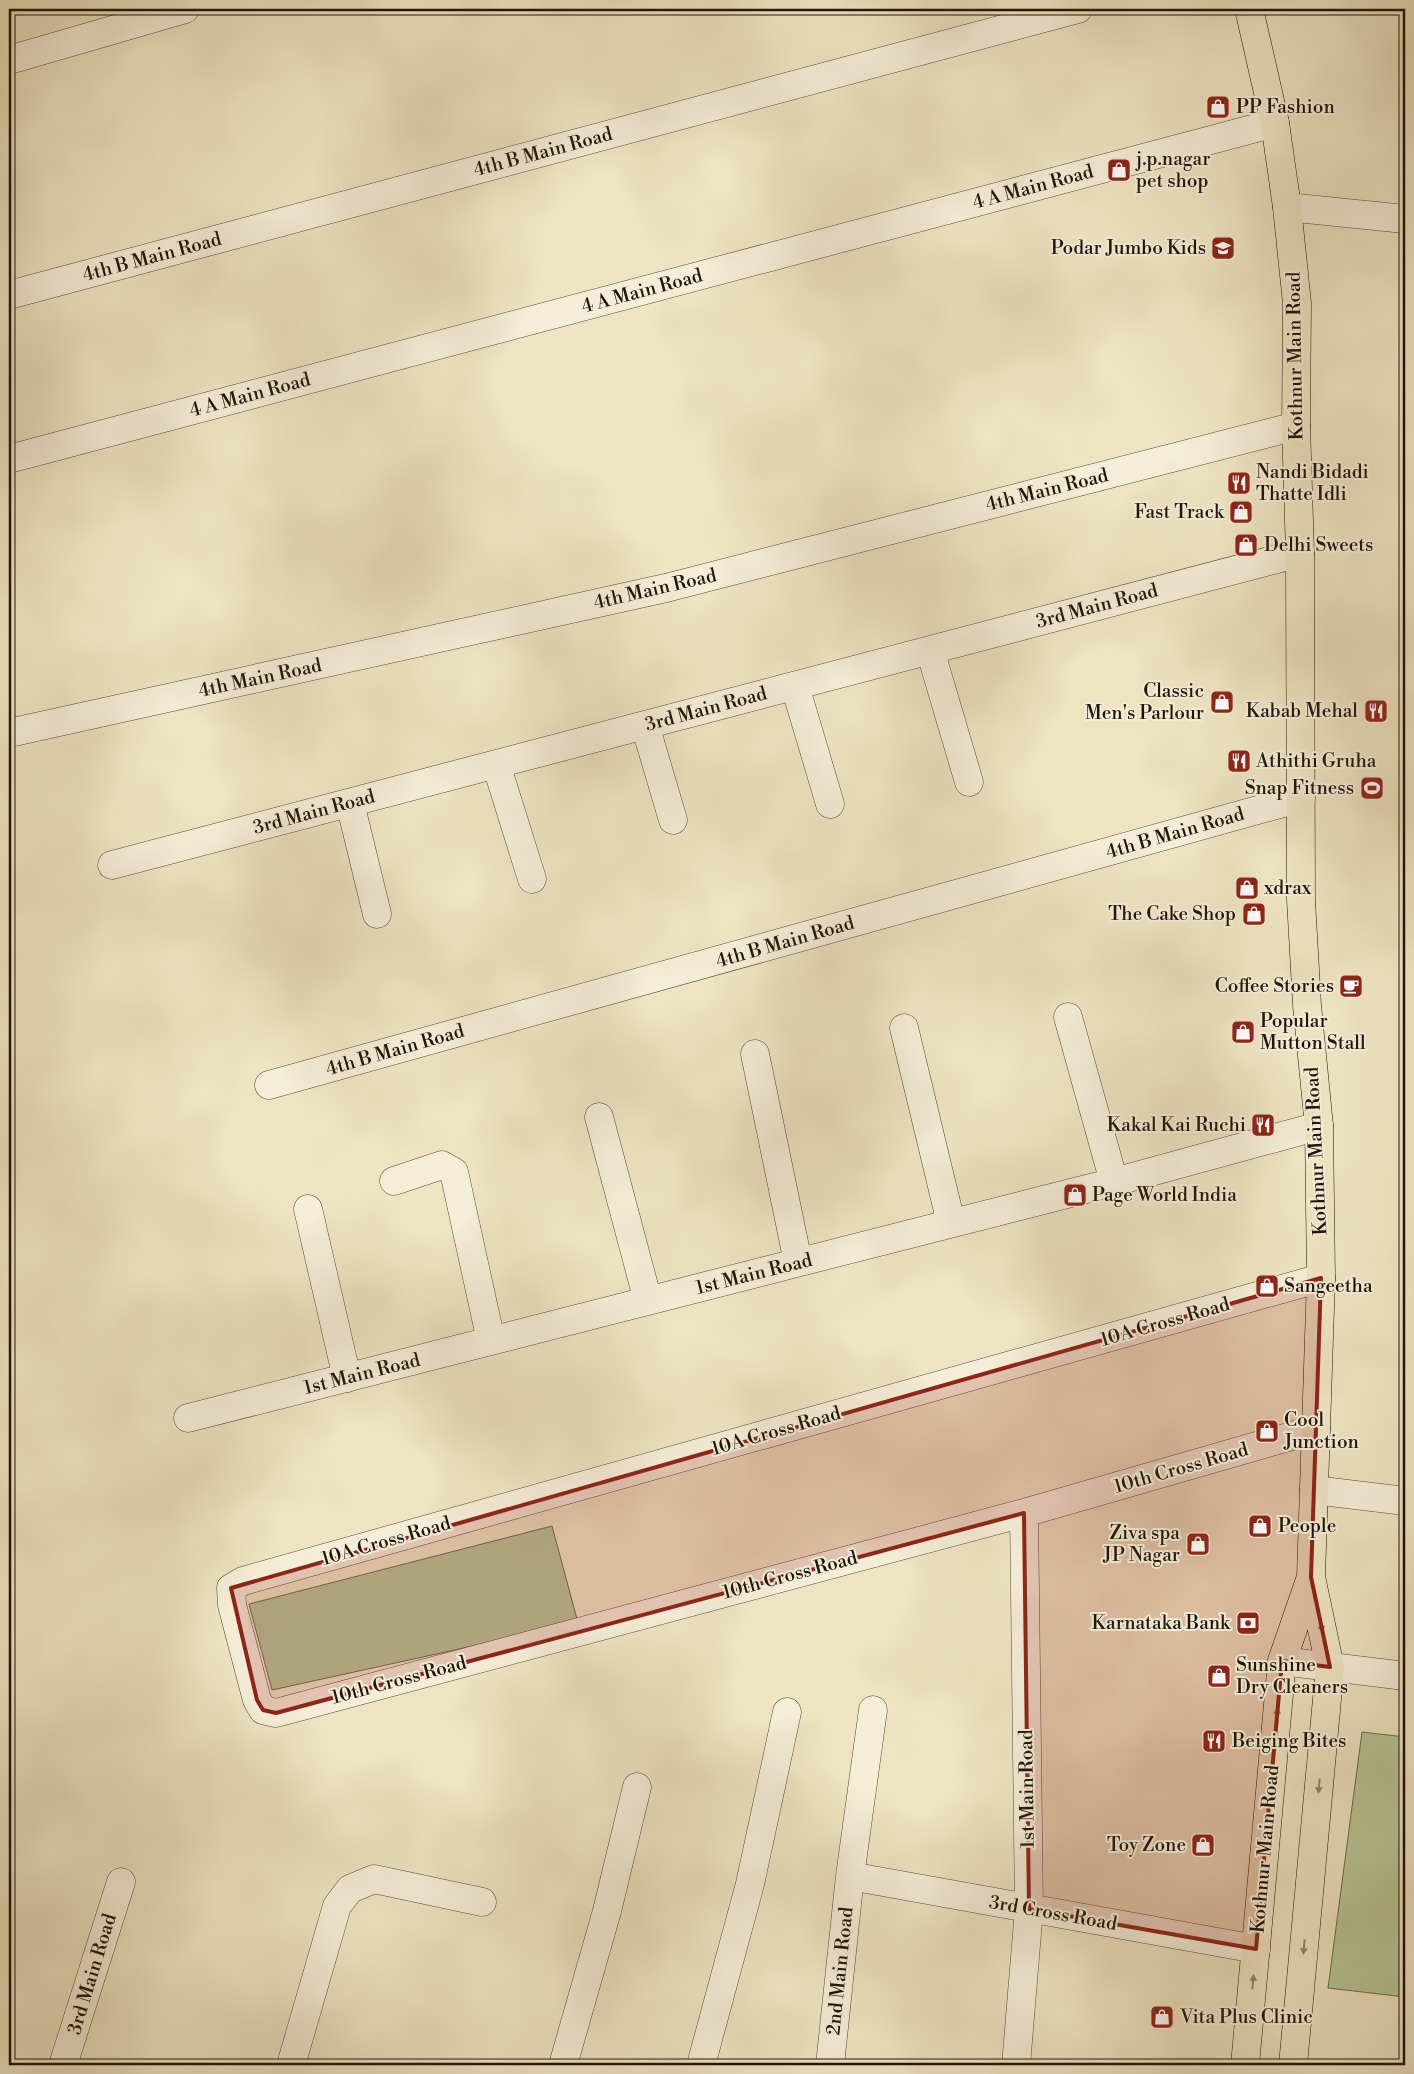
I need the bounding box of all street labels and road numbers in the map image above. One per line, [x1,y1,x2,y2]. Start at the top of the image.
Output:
street label: 4th B Main Road [471,122,615,182]
street label: 4 A Main Road [970,159,1096,215]
street label: 4th B Main Road [80,227,224,287]
street label: 4 A Main Road [579,263,705,319]
street label: Kothnur Main Road [1282,271,1308,441]
street label: 4 A Main Road [187,367,313,423]
street label: 4th Main Road [983,463,1111,517]
street label: 4th Main Road [591,563,719,615]
street label: 3rd Main Road [1033,578,1161,634]
street label: 4th Main Road [196,653,324,703]
street label: 3rd Main Road [642,681,770,737]
street label: 3rd Main Road [250,784,378,840]
street label: 4th B Main Road [1103,802,1247,864]
street label: 4th B Main Road [713,911,857,973]
street label: 4th B Main Road [323,1019,467,1081]
street label: Kothnur Main Road [1300,1066,1332,1236]
street label: 1st Main Road [693,1248,815,1300]
street label: 10A Cross Road [1098,1292,1233,1352]
street label: 1st Main Road [301,1348,423,1400]
street label: 10A Cross Road [709,1401,844,1461]
street label: 10th Cross Road [1111,1437,1251,1499]
street label: 10A Cross Road [319,1511,454,1571]
street label: 10th Cross Road [720,1545,860,1605]
street label: 10th Cross Road [329,1650,469,1710]
street label: 1st Main Road [1014,1729,1040,1849]
street label: Kothnur Main Road [1246,1764,1284,1934]
street label: 3rd Cross Road [987,1890,1119,1936]
street label: 2nd Main Road [821,1905,859,2036]
street label: 3rd Main Road [62,1910,122,2037]

